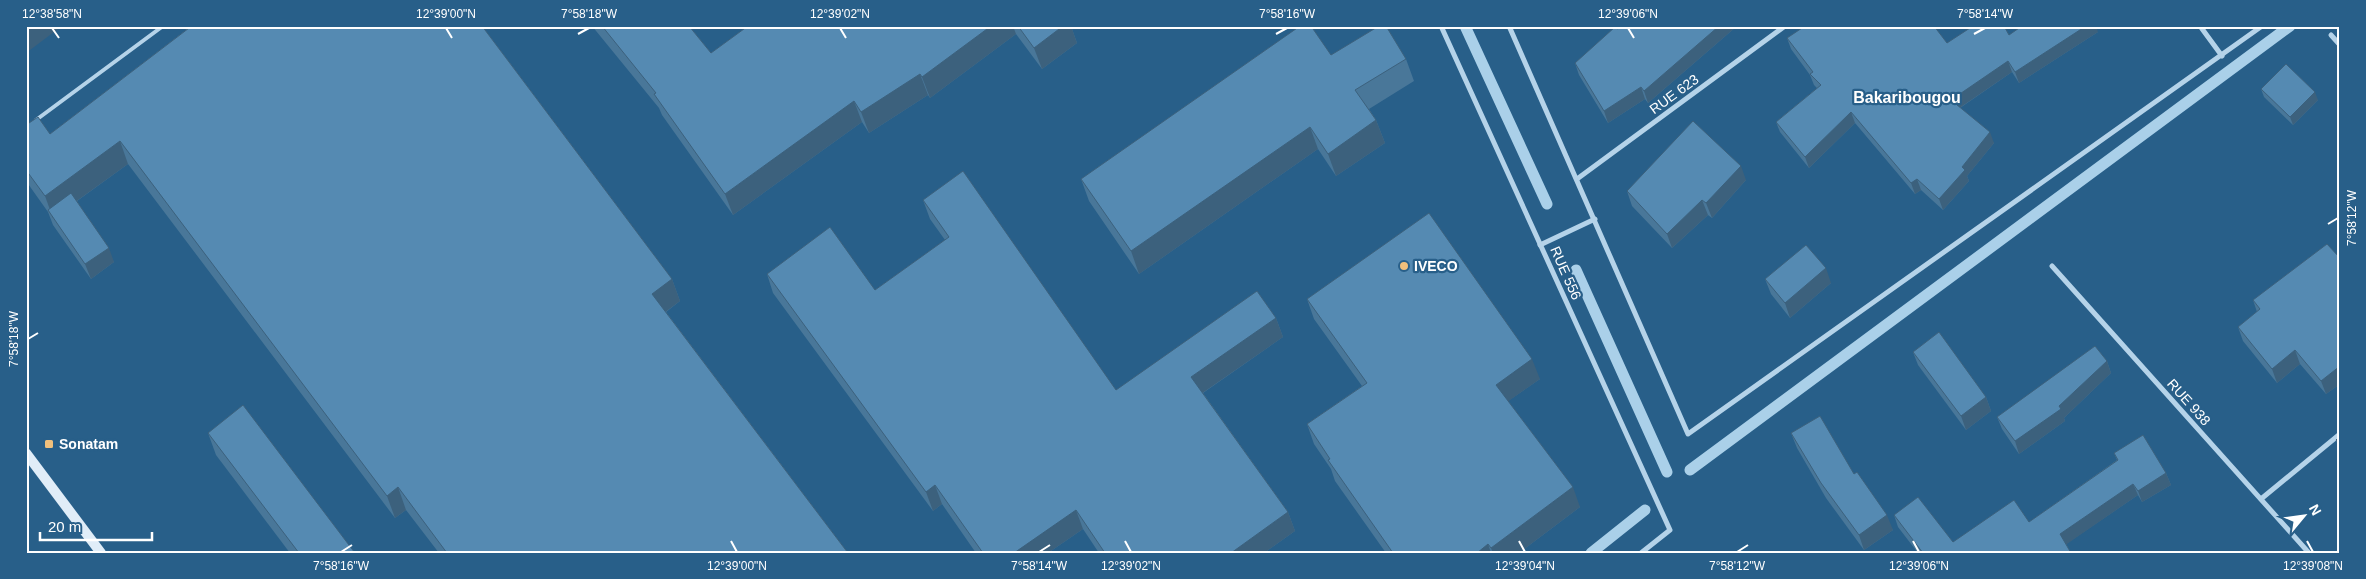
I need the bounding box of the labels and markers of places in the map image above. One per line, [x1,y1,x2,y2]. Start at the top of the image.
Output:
place label: IVECO [1414,258,1458,274]
marker: IVECO [1398,260,1410,272]
place label: Sonatam [59,436,118,452]
marker: Sonatam [43,438,55,450]

